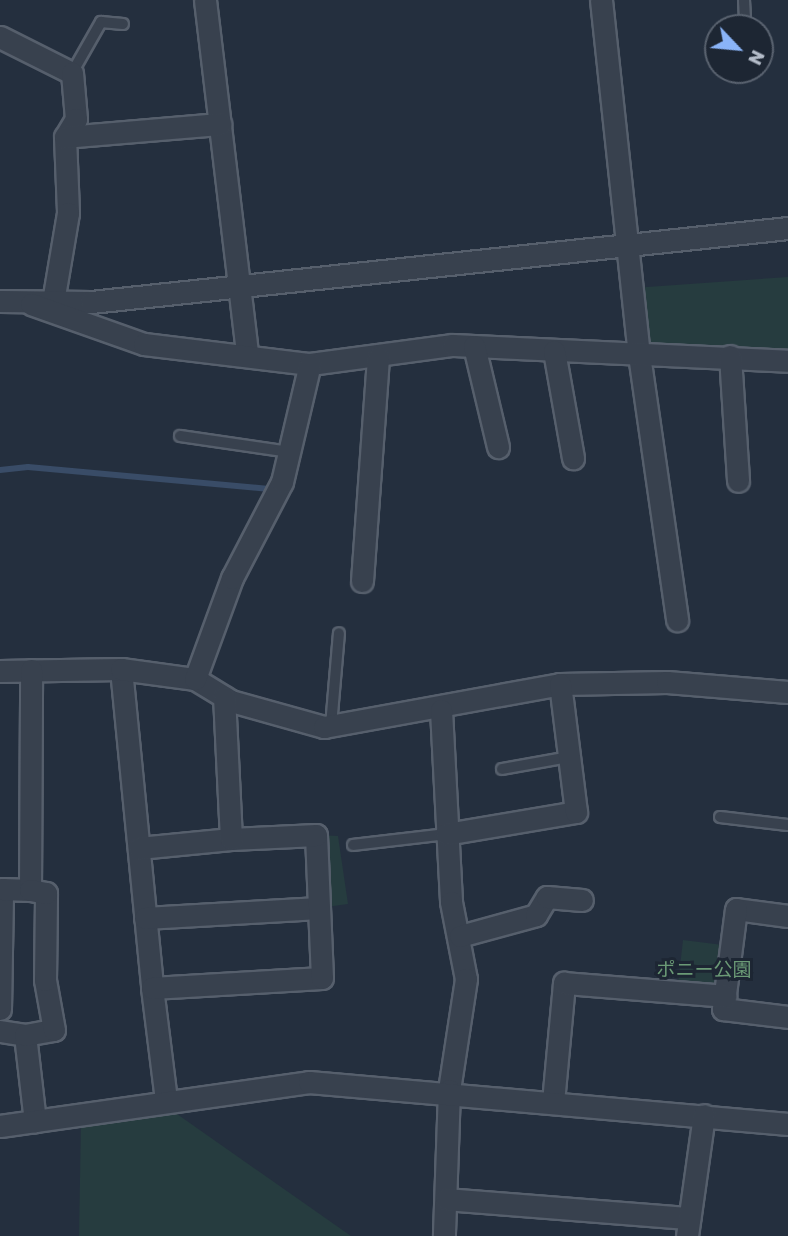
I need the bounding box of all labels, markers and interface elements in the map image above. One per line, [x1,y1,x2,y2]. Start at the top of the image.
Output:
north arrow [704,14,774,84]
text: N [743,46,770,69]
park label: ポニー公園 [657,959,751,981]

